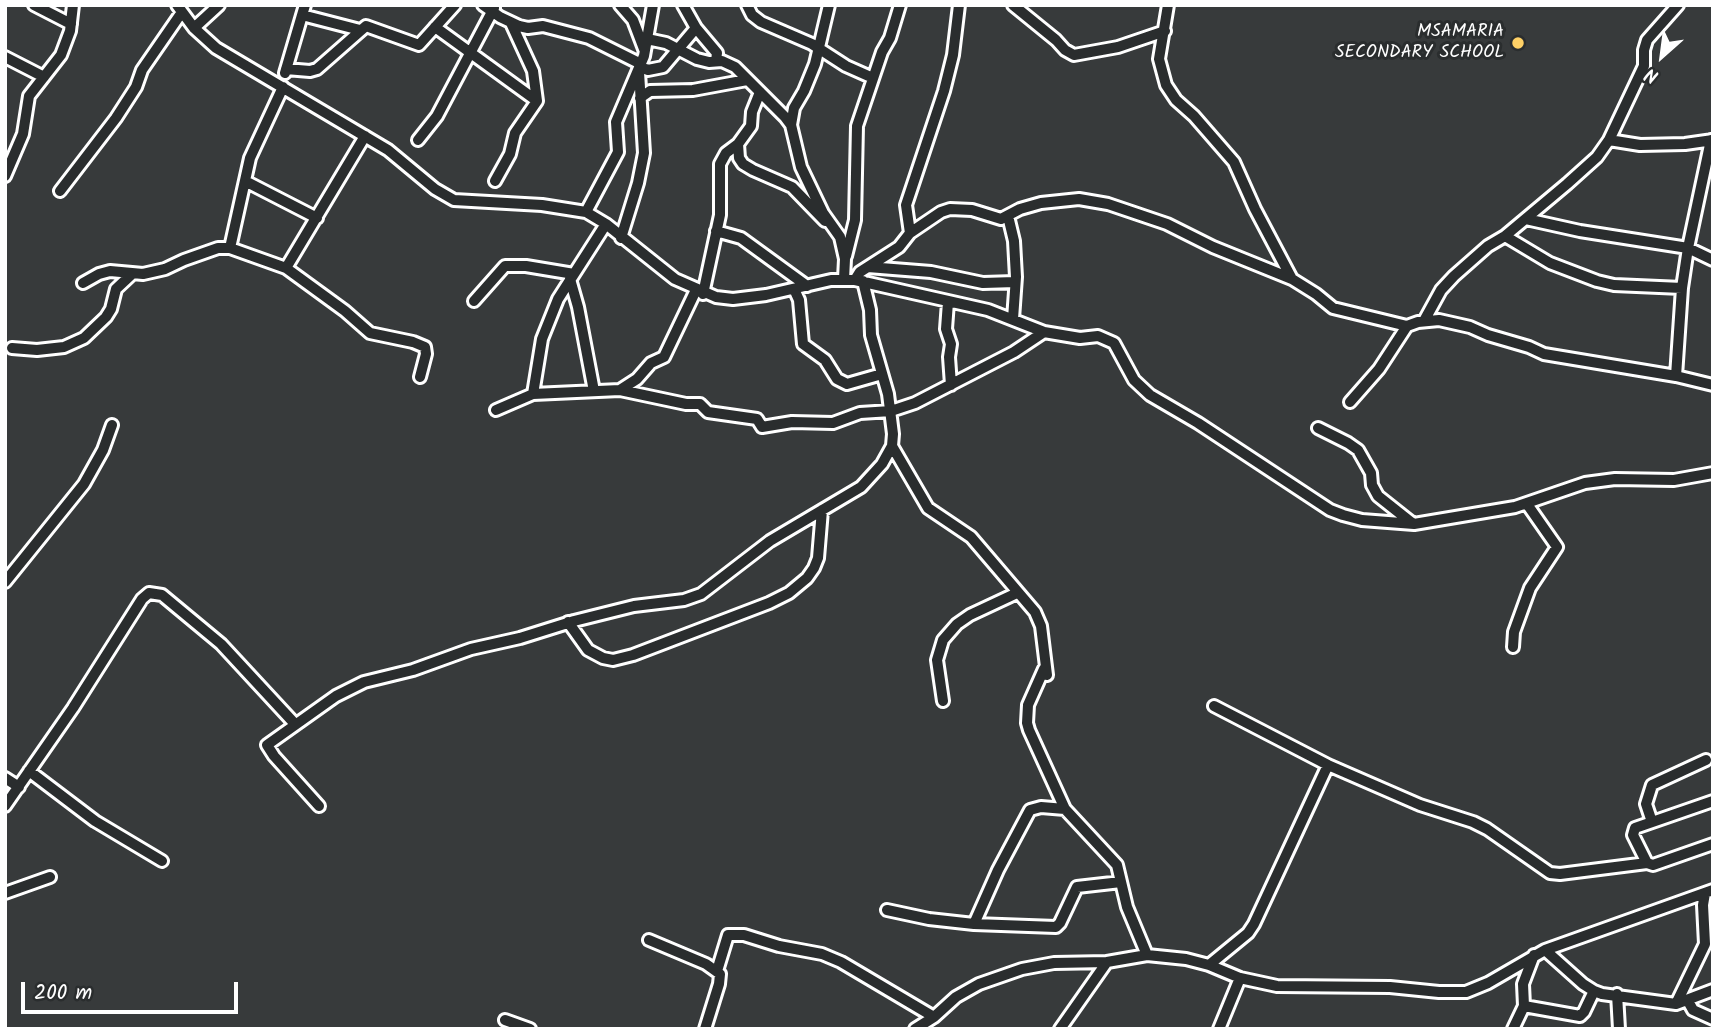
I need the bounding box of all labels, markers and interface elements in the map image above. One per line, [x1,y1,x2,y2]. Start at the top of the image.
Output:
north arrow [1627,21,1697,91]
place label: MSAMARIA SECONDARY SCHOOL [1335,22,1504,64]
marker: MSAMARIA SECONDARY SCHOOL [1510,35,1526,51]
text: N [1640,58,1664,91]
scale bar [24,968,242,1012]
text: 200 m [34,977,92,1010]

